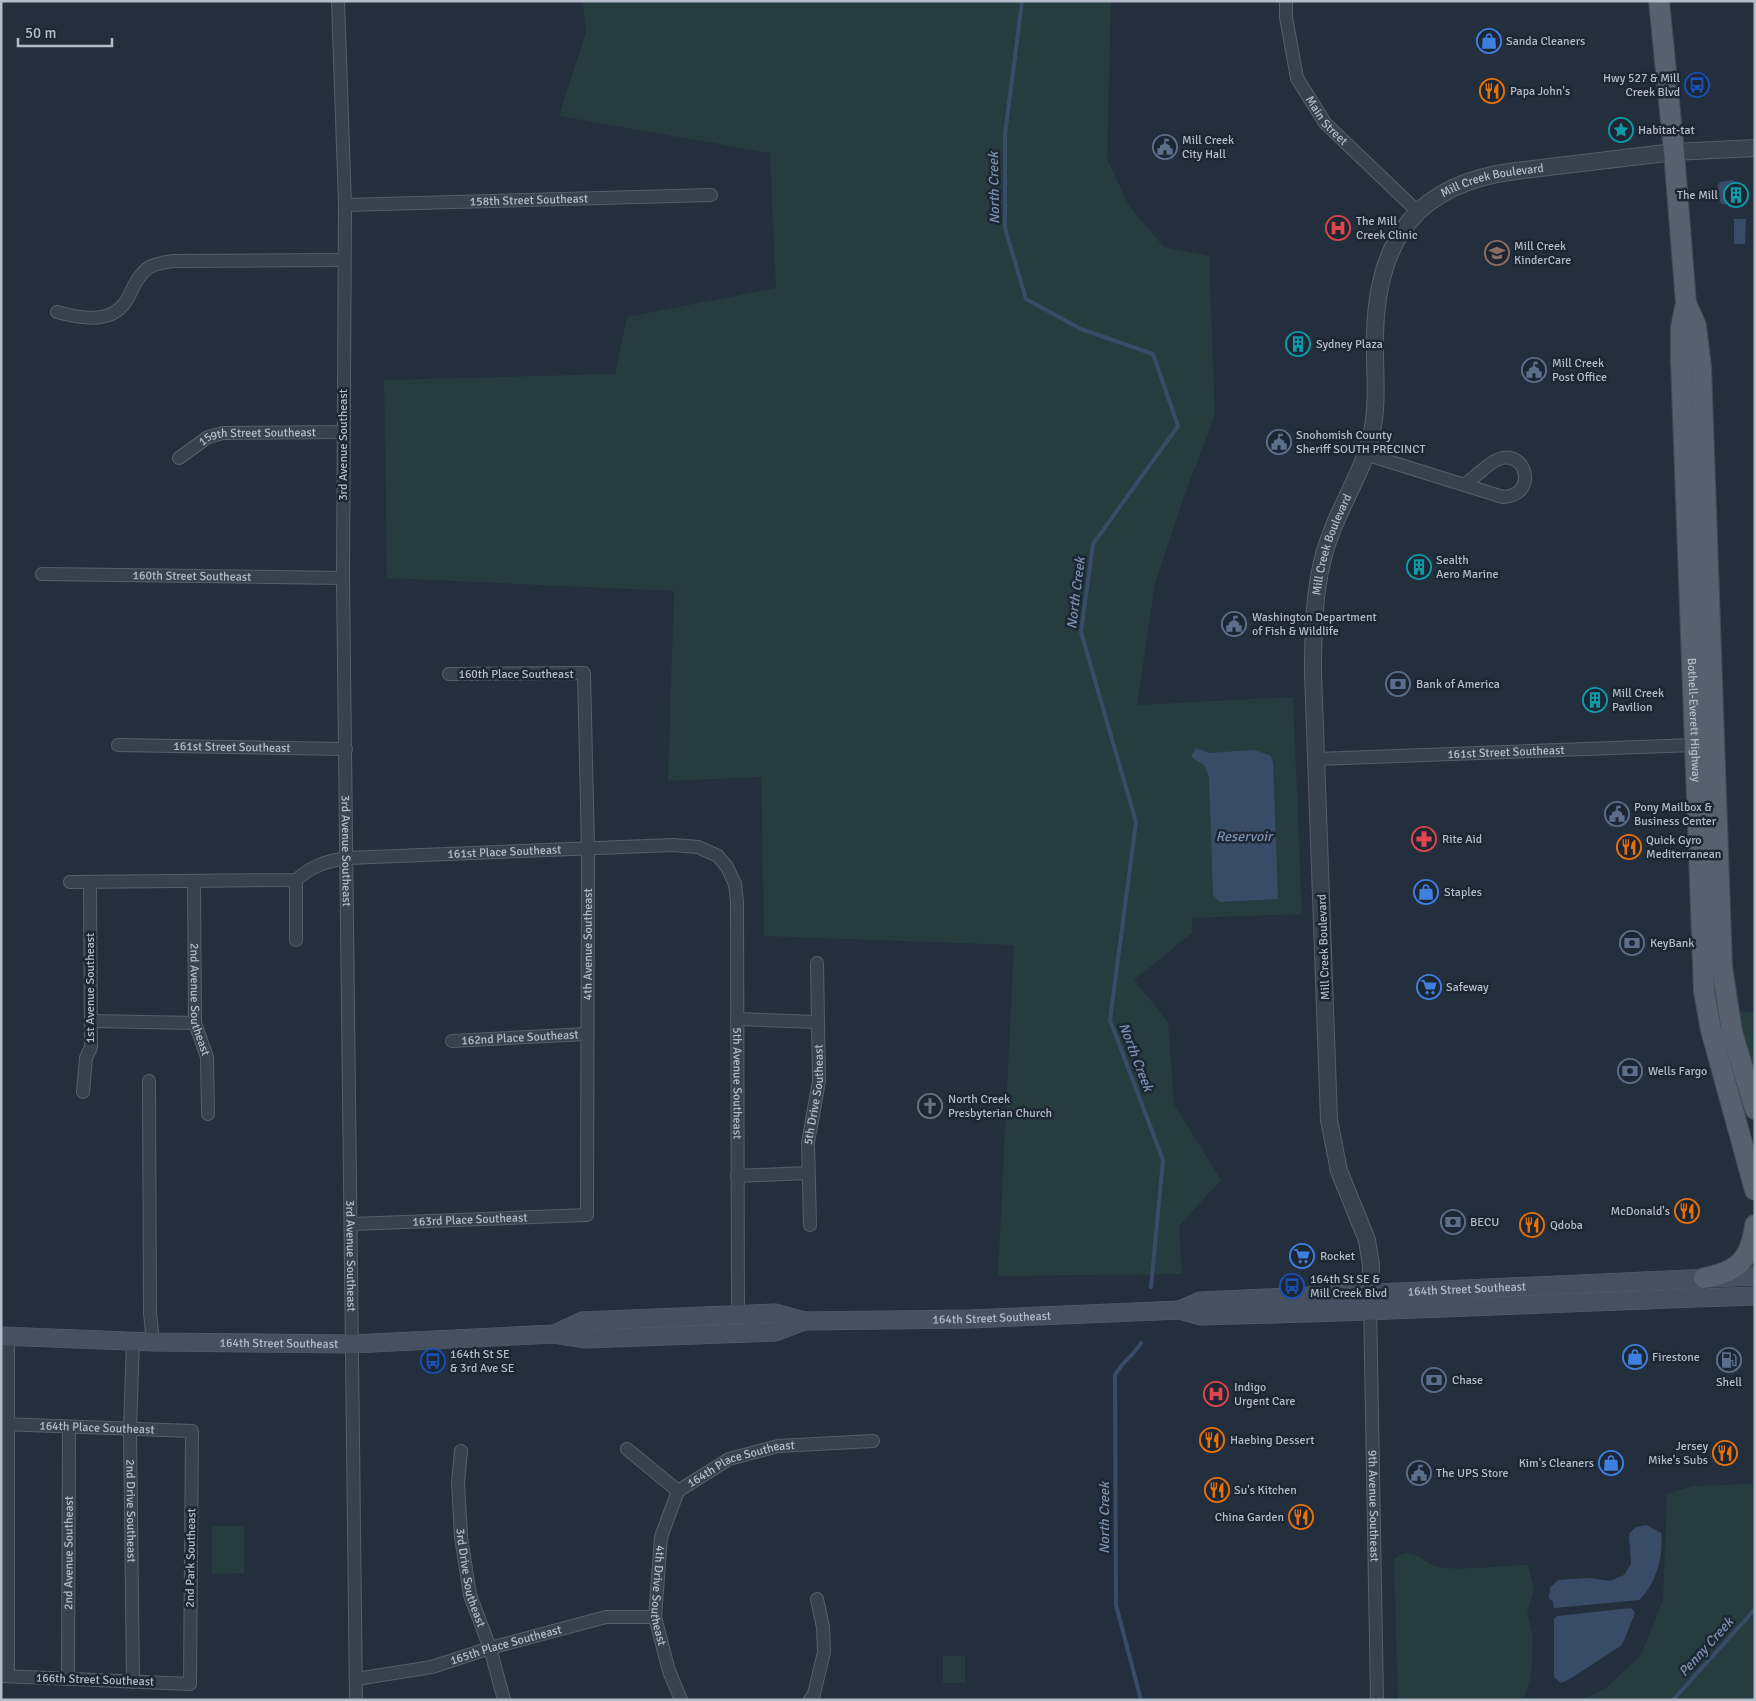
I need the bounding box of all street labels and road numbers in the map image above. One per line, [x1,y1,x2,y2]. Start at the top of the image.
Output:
street label: Main Street [1302,93,1351,148]
street label: Mill Creek Boulevard [1438,160,1545,201]
street label: 158th Street Southeast [469,191,588,209]
street label: 3rd Avenue Southeast [336,389,351,501]
street label: 159th Street Southeast [195,425,316,449]
street label: Mill Creek Boulevard [1309,491,1355,596]
street label: 160th Street Southeast [133,568,251,584]
street label: Bothell-Everett Highway [1684,657,1704,783]
street label: 160th Place Southeast [458,667,574,682]
street label: 161st Street Southeast [173,738,291,756]
street label: 161st Street Southeast [1447,742,1565,762]
street label: 3rd Avenue Southeast [338,795,354,907]
street label: 161st Place Southeast [447,842,562,861]
street label: 4th Avenue Southeast [580,888,595,1000]
street label: Mill Creek Boulevard [1315,894,1333,1000]
street label: 1st Avenue Southeast [83,933,98,1043]
street label: 2nd Avenue Southeast [187,943,213,1058]
street label: 162nd Place Southeast [461,1027,579,1048]
street label: 5th Avenue Southeast [730,1027,745,1139]
street label: 5th Drive Southeast [800,1044,827,1146]
street label: 3rd Avenue Southeast [343,1200,359,1312]
street label: 163rd Place Southeast [412,1210,528,1229]
street label: 164th Street Southeast [1407,1279,1526,1299]
street label: 164th Street Southeast [932,1308,1051,1327]
street label: 164th Street Southeast [219,1335,338,1351]
street label: 164th Place Southeast [39,1418,155,1437]
street label: 164th Place Southeast [684,1438,795,1491]
street label: 9th Avenue Southeast [1365,1450,1382,1562]
street label: 2nd Drive Southeast [123,1459,139,1563]
street label: 2nd Avenue Southeast [61,1496,76,1610]
street label: 2nd Park Southeast [183,1508,199,1608]
street label: 3rd Drive Southeast [453,1528,489,1629]
street label: 4th Drive Southeast [647,1545,670,1647]
street label: 165th Place Southeast [448,1622,563,1668]
street label: 166th Street Southeast [36,1670,154,1690]

